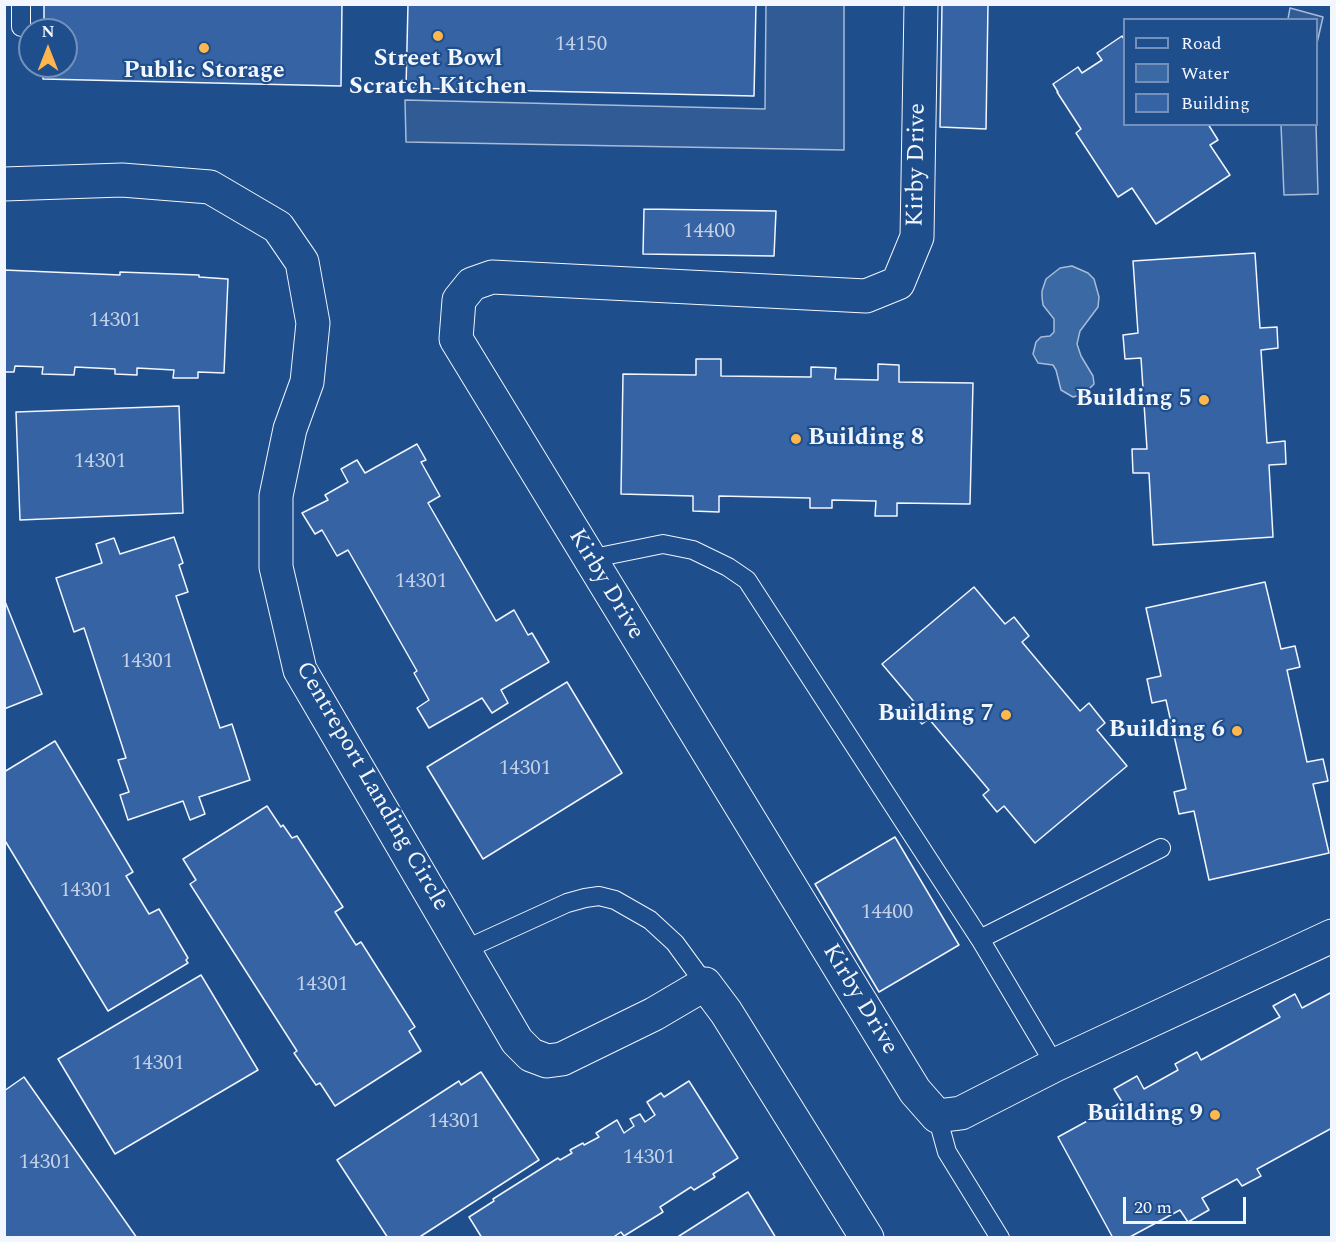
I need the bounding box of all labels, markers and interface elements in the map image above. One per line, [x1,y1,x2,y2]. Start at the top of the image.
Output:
north arrow [18,18,78,78]
legend [1123,18,1318,126]
text: N [41,20,55,44]
marker: Street Bowl Scratch Kitchen [431,29,445,43]
text: Road [1181,30,1222,57]
house number: 14150 [555,33,607,59]
marker: Public Storage [197,41,211,55]
place label: Street Bowl Scratch Kitchen [349,46,527,102]
place label: Public Storage [123,58,285,86]
text: Water [1181,60,1229,87]
text: Building [1181,90,1250,117]
street label: Kirby Drive [903,103,933,227]
house number: 14400 [683,220,735,246]
house number: 14301 [89,309,141,335]
place label: Building 5 [1076,386,1192,414]
marker: Building 5 [1197,393,1211,407]
place label: Building 8 [808,425,924,453]
marker: Building 8 [789,432,803,446]
house number: 14301 [74,450,126,476]
street label: Kirby Drive [561,525,649,645]
house number: 14301 [395,570,447,596]
house number: 14301 [121,650,173,676]
street label: Centreport Landing Circle [288,657,454,917]
place label: Building 7 [878,701,994,729]
marker: Building 7 [999,708,1013,722]
place label: Building 6 [1109,717,1225,745]
marker: Building 6 [1230,724,1244,738]
house number: 14301 [499,757,551,783]
house number: 14301 [60,879,112,905]
house number: 14400 [861,901,913,927]
street label: Kirby Drive [815,940,903,1060]
house number: 14301 [296,973,348,999]
house number: 14301 [132,1052,184,1078]
place label: Building 9 [1087,1101,1203,1129]
marker: Building 9 [1208,1108,1222,1122]
house number: 14301 [428,1110,480,1136]
house number: 14301 [623,1146,675,1172]
house number: 14301 [19,1151,71,1177]
scale bar [1126,1185,1249,1223]
text: 20 m [1134,1194,1172,1221]

